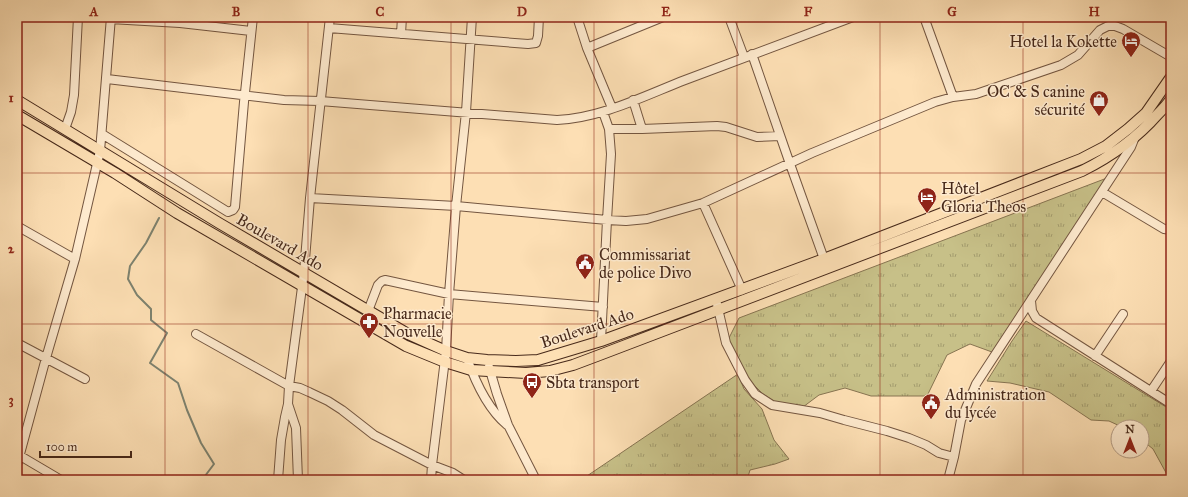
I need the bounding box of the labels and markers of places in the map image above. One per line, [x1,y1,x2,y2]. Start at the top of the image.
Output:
hotel icon: Hotel la Kokette [1120,30,1142,58]
place label: Hotel la Kokette [1009,32,1117,51]
place label: OC & S canine sécurité [987,82,1085,119]
shop icon: OC & S canine sécurité [1088,89,1110,117]
place label: Hôtel Gloria Theos [941,179,1026,216]
hotel icon: Hôtel Gloria Theos [916,186,938,214]
place label: Commissariat de police Divo [599,245,691,282]
public building icon: Commissariat de police Divo [574,252,596,280]
place label: Pharmacie Nouvelle [383,304,452,341]
pharmacy icon: Pharmacie Nouvelle [358,311,380,339]
bus stop icon: Sbta transport [521,371,543,399]
place label: Sbta transport [546,373,640,392]
place label: Administration du lycée [944,385,1046,422]
public building icon: Administration du lycée [920,392,942,420]

